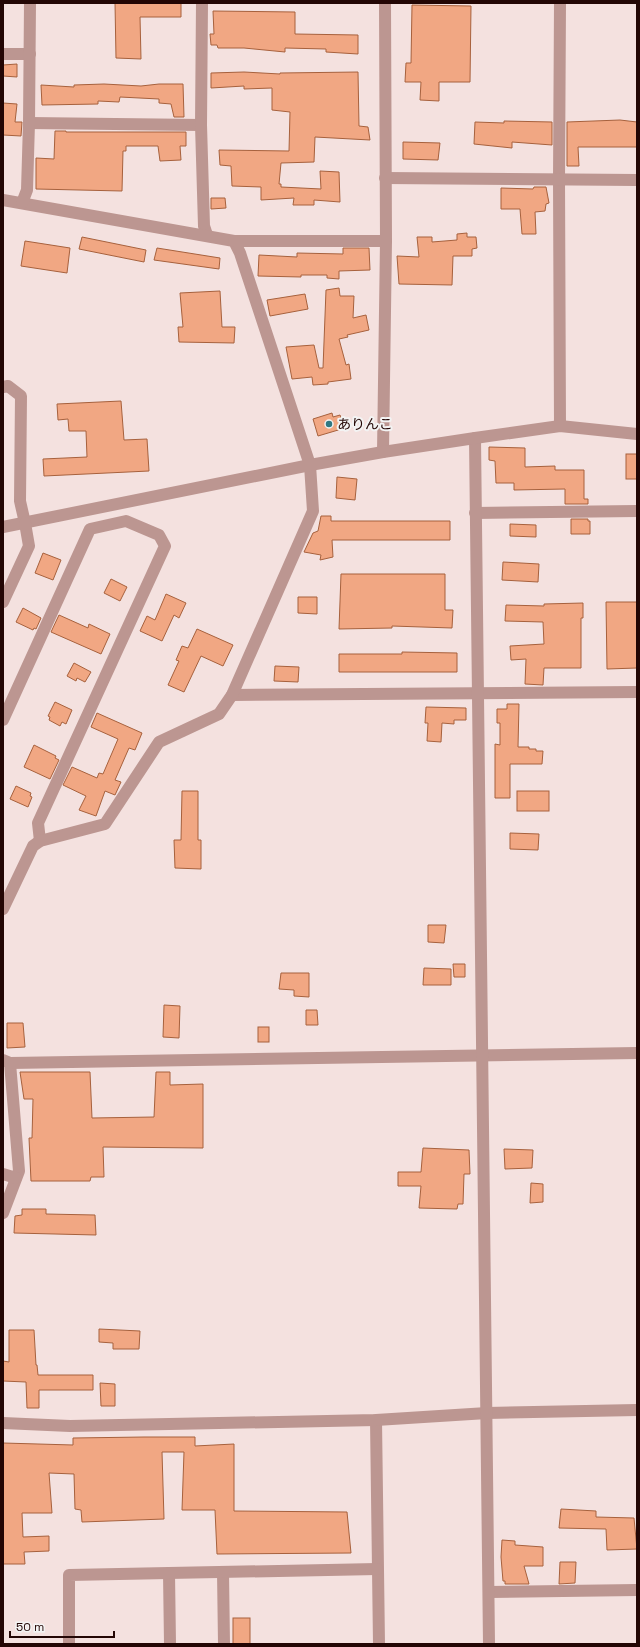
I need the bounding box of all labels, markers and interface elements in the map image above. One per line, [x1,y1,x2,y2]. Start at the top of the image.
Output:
place label: ありんこ [337,415,393,433]
marker: ありんこ [324,419,334,429]
scale bar [10,1613,114,1639]
text: 50 m [16,1619,44,1635]

